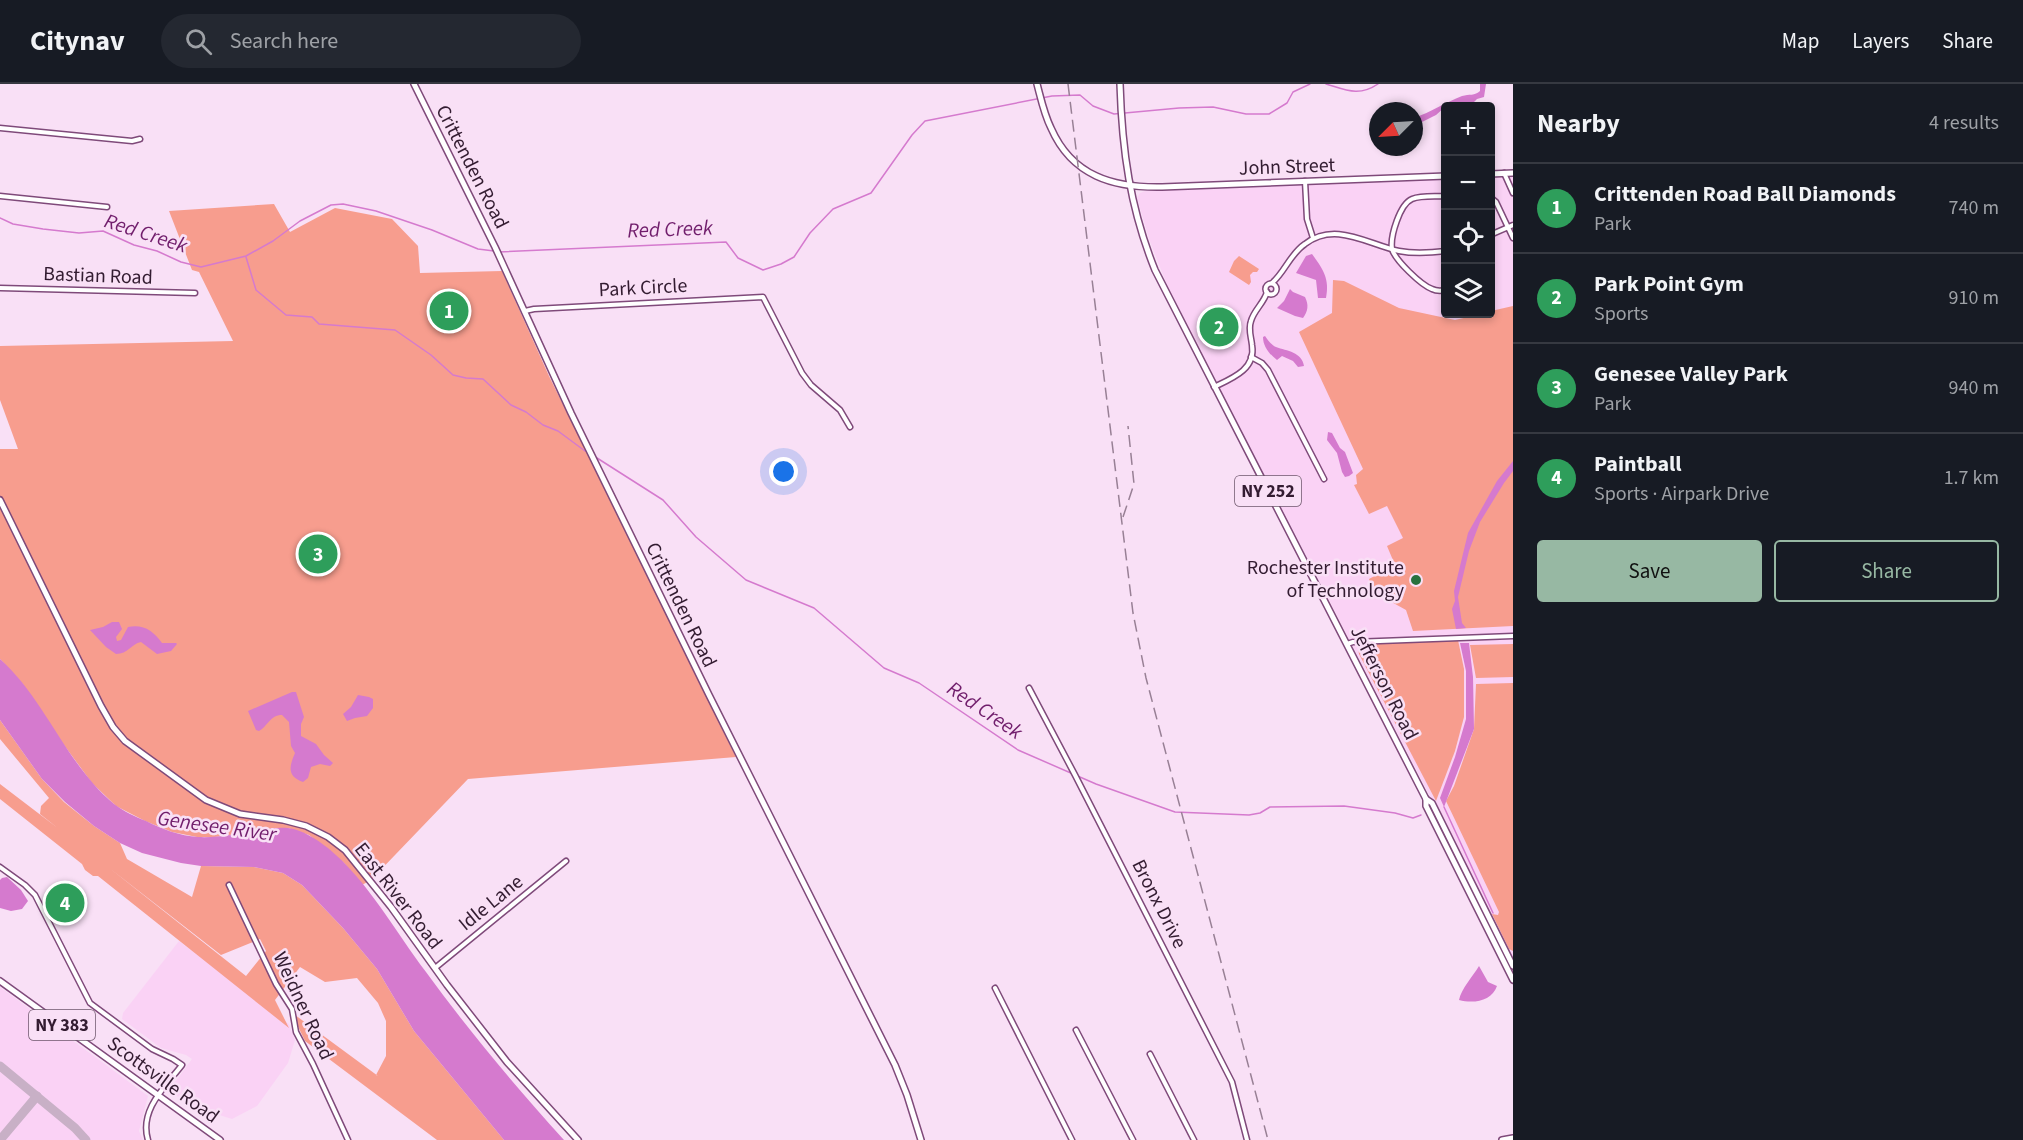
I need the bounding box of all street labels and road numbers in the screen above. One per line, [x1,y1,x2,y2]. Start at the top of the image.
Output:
street label: Crittenden Road [429,100,515,234]
street label: John Street [1238,151,1336,183]
street label: Bastian Road [43,260,153,292]
street label: Park Circle [598,272,688,304]
road number: NY 252 [1235,476,1301,506]
street label: Crittenden Road [639,538,723,672]
street label: Jefferson Road [1343,621,1425,745]
street label: East River Road [347,837,449,955]
street label: Bronx Drive [1125,855,1193,953]
street label: Idle Lane [453,868,529,938]
street label: Weidner Road [266,947,340,1065]
road number: NY 383 [29,1010,95,1040]
street label: Scottsville Road [101,1030,225,1130]

